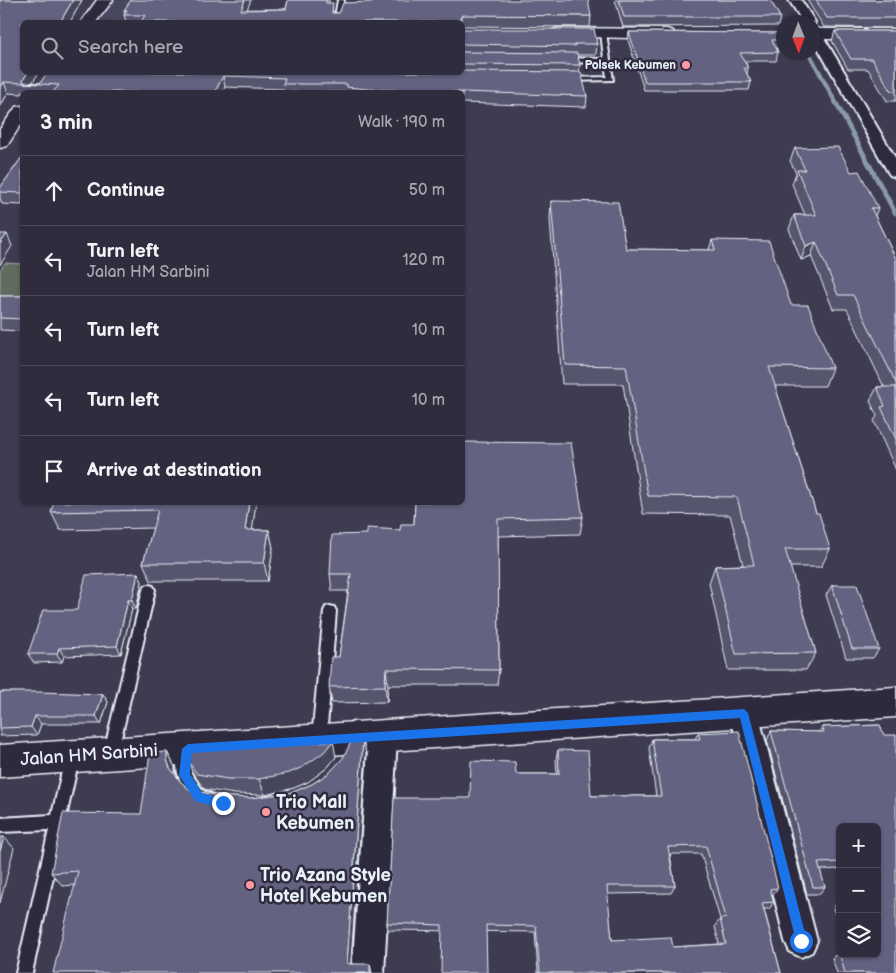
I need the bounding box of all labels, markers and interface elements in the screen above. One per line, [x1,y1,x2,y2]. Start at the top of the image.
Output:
north arrow [776,15,821,60]
search box [20,20,465,75]
icon: search [38,34,66,62]
text: Search here [78,36,183,59]
place label: Polsek Kebumen [585,58,676,73]
marker: Polsek Kebumen [680,59,692,71]
text: 3 min [40,110,93,135]
text: Walk · 190 m [358,113,445,132]
icon: ahead [40,177,68,205]
text: Continue [87,179,165,202]
text: 50 m [409,181,445,200]
text: Turn left [87,240,159,263]
icon: left [40,247,68,275]
text: 120 m [402,251,445,270]
text: Jalan HM Sarbini [87,263,209,282]
icon: left [40,317,68,345]
text: Turn left [87,319,159,342]
text: 10 m [412,321,445,340]
icon: left [40,387,68,415]
text: Turn left [87,389,159,412]
text: 10 m [412,391,445,410]
icon: arrive [40,457,68,485]
text: Arrive at destination [87,459,262,482]
street label: Jalan HM Sarbini [20,740,158,770]
route end [212,792,235,815]
place label: Trio Mall Kebumen [276,792,354,834]
marker: Trio Mall Kebumen [260,806,272,818]
map controls [836,823,881,958]
button: + [836,823,881,868]
place label: Trio Azana Style Hotel Kebumen [260,865,391,907]
button: − [836,868,881,913]
marker: Trio Azana Style Hotel Kebumen [244,879,256,891]
button: layers [836,913,881,958]
route start [790,930,813,953]

